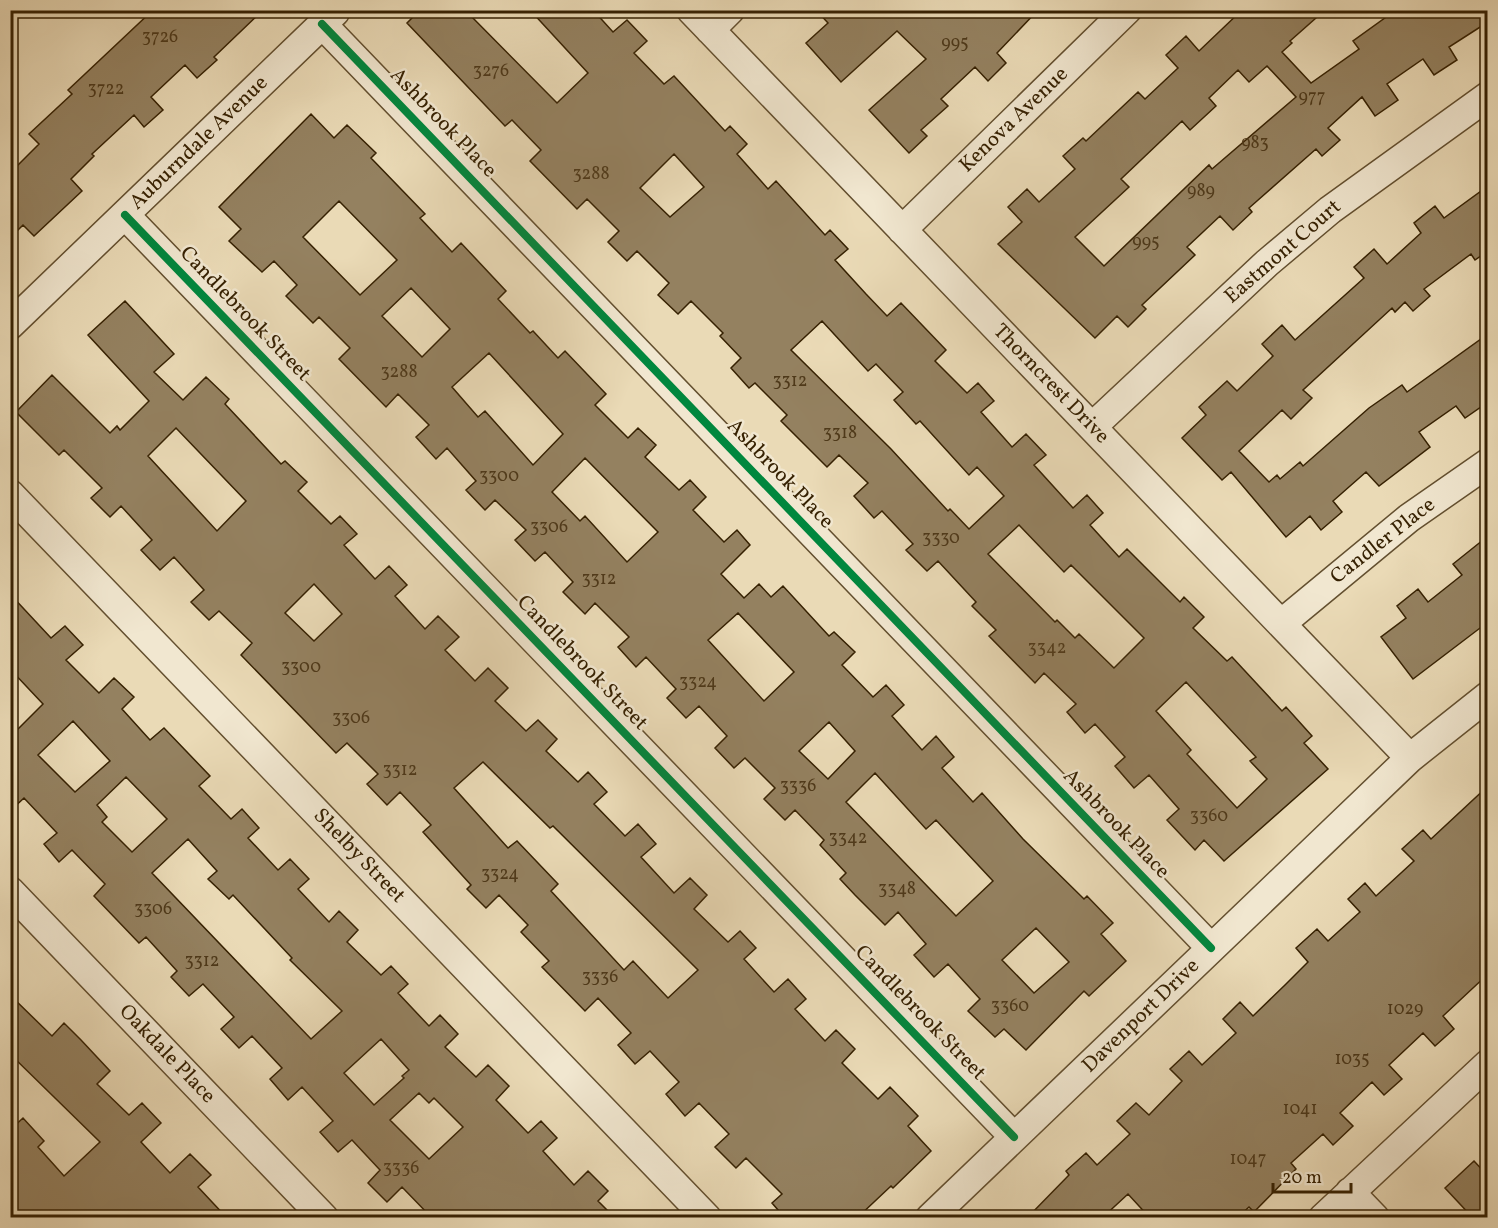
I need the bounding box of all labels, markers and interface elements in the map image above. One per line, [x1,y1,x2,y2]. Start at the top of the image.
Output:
house number: 3726 [142,25,178,50]
house number: 995 [941,31,969,56]
house number: 3276 [473,59,509,84]
street label: Kenova Avenue [953,60,1075,180]
street label: Ashbrook Place [383,62,503,184]
street label: Auburndale Avenue [123,69,275,217]
house number: 3722 [88,77,124,102]
house number: 977 [1299,85,1325,110]
house number: 983 [1241,131,1269,156]
house number: 3288 [572,162,610,187]
house number: 989 [1187,179,1215,204]
street label: Eastmont Court [1218,193,1348,311]
house number: 995 [1132,230,1160,255]
street label: Candlebrook Street [173,240,317,388]
street label: Thorncrest Drive [986,318,1116,451]
house number: 3288 [380,360,418,385]
house number: 3312 [773,369,808,394]
street label: Ashbrook Place [720,413,840,535]
house number: 3318 [823,421,857,446]
house number: 3300 [479,464,519,489]
street label: Candler Place [1324,491,1442,591]
house number: 3306 [530,515,568,540]
house number: 3330 [922,526,960,551]
house number: 3312 [582,567,617,592]
street label: Candlebrook Street [510,589,654,737]
house number: 3342 [1028,636,1066,661]
house number: 3300 [281,655,321,680]
house number: 3324 [679,670,717,695]
house number: 3306 [332,706,370,731]
house number: 3312 [383,758,418,783]
street label: Ashbrook Place [1056,763,1176,885]
house number: 3336 [780,774,816,799]
street label: Shelby Street [306,802,412,910]
house number: 3360 [1190,804,1228,829]
house number: 3342 [829,826,867,851]
house number: 3324 [481,862,519,887]
house number: 3348 [878,877,916,902]
house number: 3306 [134,897,172,922]
street label: Candlebrook Street [848,939,992,1087]
house number: 3312 [185,949,220,974]
street label: Davenport Drive [1076,952,1206,1080]
house number: 3336 [582,965,618,990]
house number: 3360 [991,994,1029,1019]
house number: 1029 [1387,997,1423,1022]
street label: Oakdale Place [112,998,222,1110]
house number: 1035 [1334,1047,1370,1072]
house number: 1041 [1282,1097,1318,1122]
house number: 1047 [1230,1147,1266,1172]
house number: 3336 [383,1156,419,1181]
scale bar [1273,1156,1351,1194]
text: 20 m [1282,1166,1322,1191]

